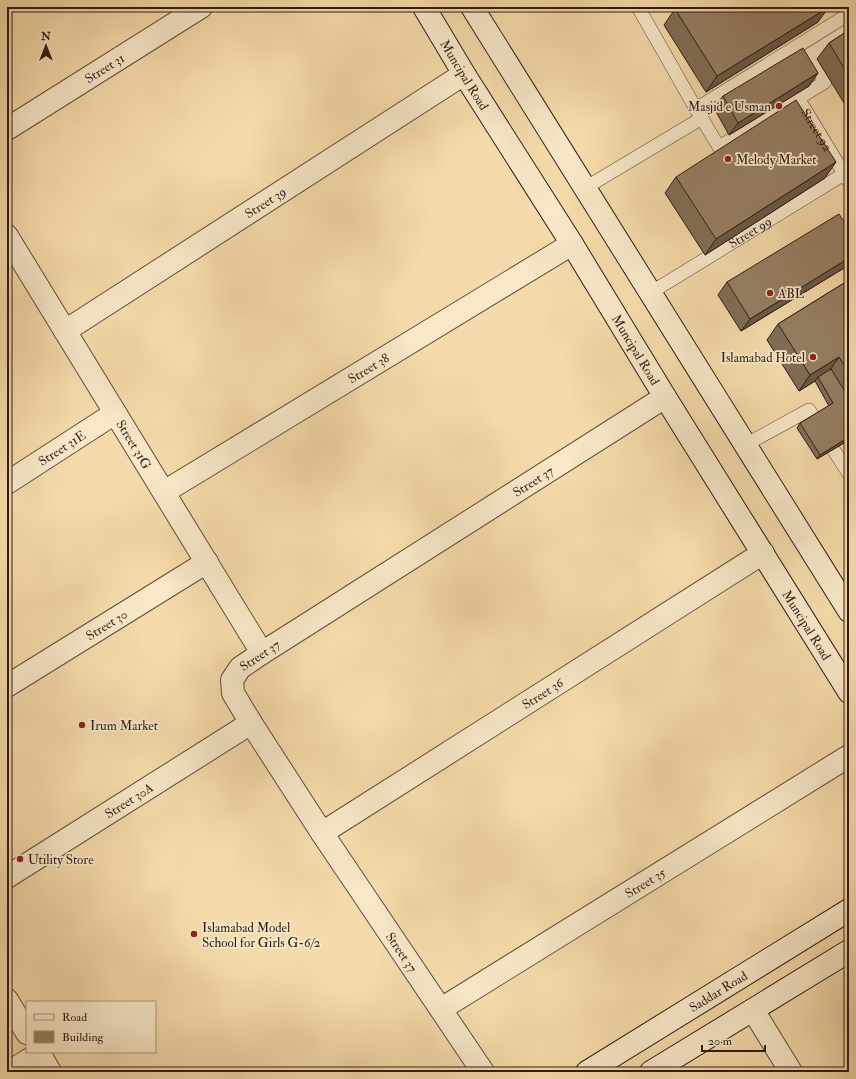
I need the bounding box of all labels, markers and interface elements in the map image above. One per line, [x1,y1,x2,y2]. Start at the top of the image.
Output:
north arrow [26,26,66,66]
text: N [40,30,52,43]
street label: Muncipal Road [436,37,492,114]
street label: Street 31 [82,50,128,87]
place label: Masjid e Usman [688,99,771,115]
marker: Masjid e Usman [774,101,784,111]
street label: Street 92 [797,106,836,155]
place label: Melody Market [736,152,817,169]
marker: Melody Market [723,154,733,164]
street label: Street 39 [242,184,289,222]
street label: Street 99 [726,213,775,252]
place label: ABL [777,286,805,302]
marker: ABL [765,288,775,298]
street label: Muncipal Road [608,312,663,389]
street label: Street 38 [345,350,392,387]
place label: Islamabad Hotel [721,350,806,366]
marker: Islamabad Hotel [808,352,818,362]
street label: Street 31G [112,417,155,472]
street label: Street 31E [35,427,89,470]
street label: Street 37 [510,463,557,501]
street label: Muncipal Road [778,587,834,664]
street label: Street 30 [83,606,131,644]
street label: Street 37 [237,637,283,675]
street label: Street 36 [519,674,568,713]
place label: Irum Market [90,718,158,734]
marker: Irum Market [77,720,87,730]
street label: Street 30A [102,779,157,822]
place label: Utility Store [28,852,94,869]
marker: Utility Store [15,854,25,864]
street label: Street 35 [622,865,669,902]
place label: Islamabad Model School for Girls G-6/2 [202,920,321,951]
marker: Islamabad Model School for Girls G-6/2 [189,929,199,939]
street label: Street 37 [382,929,420,976]
street label: Saddar Road [686,968,751,1016]
legend [26,1001,156,1053]
text: Road [62,1010,87,1025]
scale bar [702,1027,765,1053]
text: Building [62,1030,105,1045]
text: 20 m [708,1034,733,1049]

